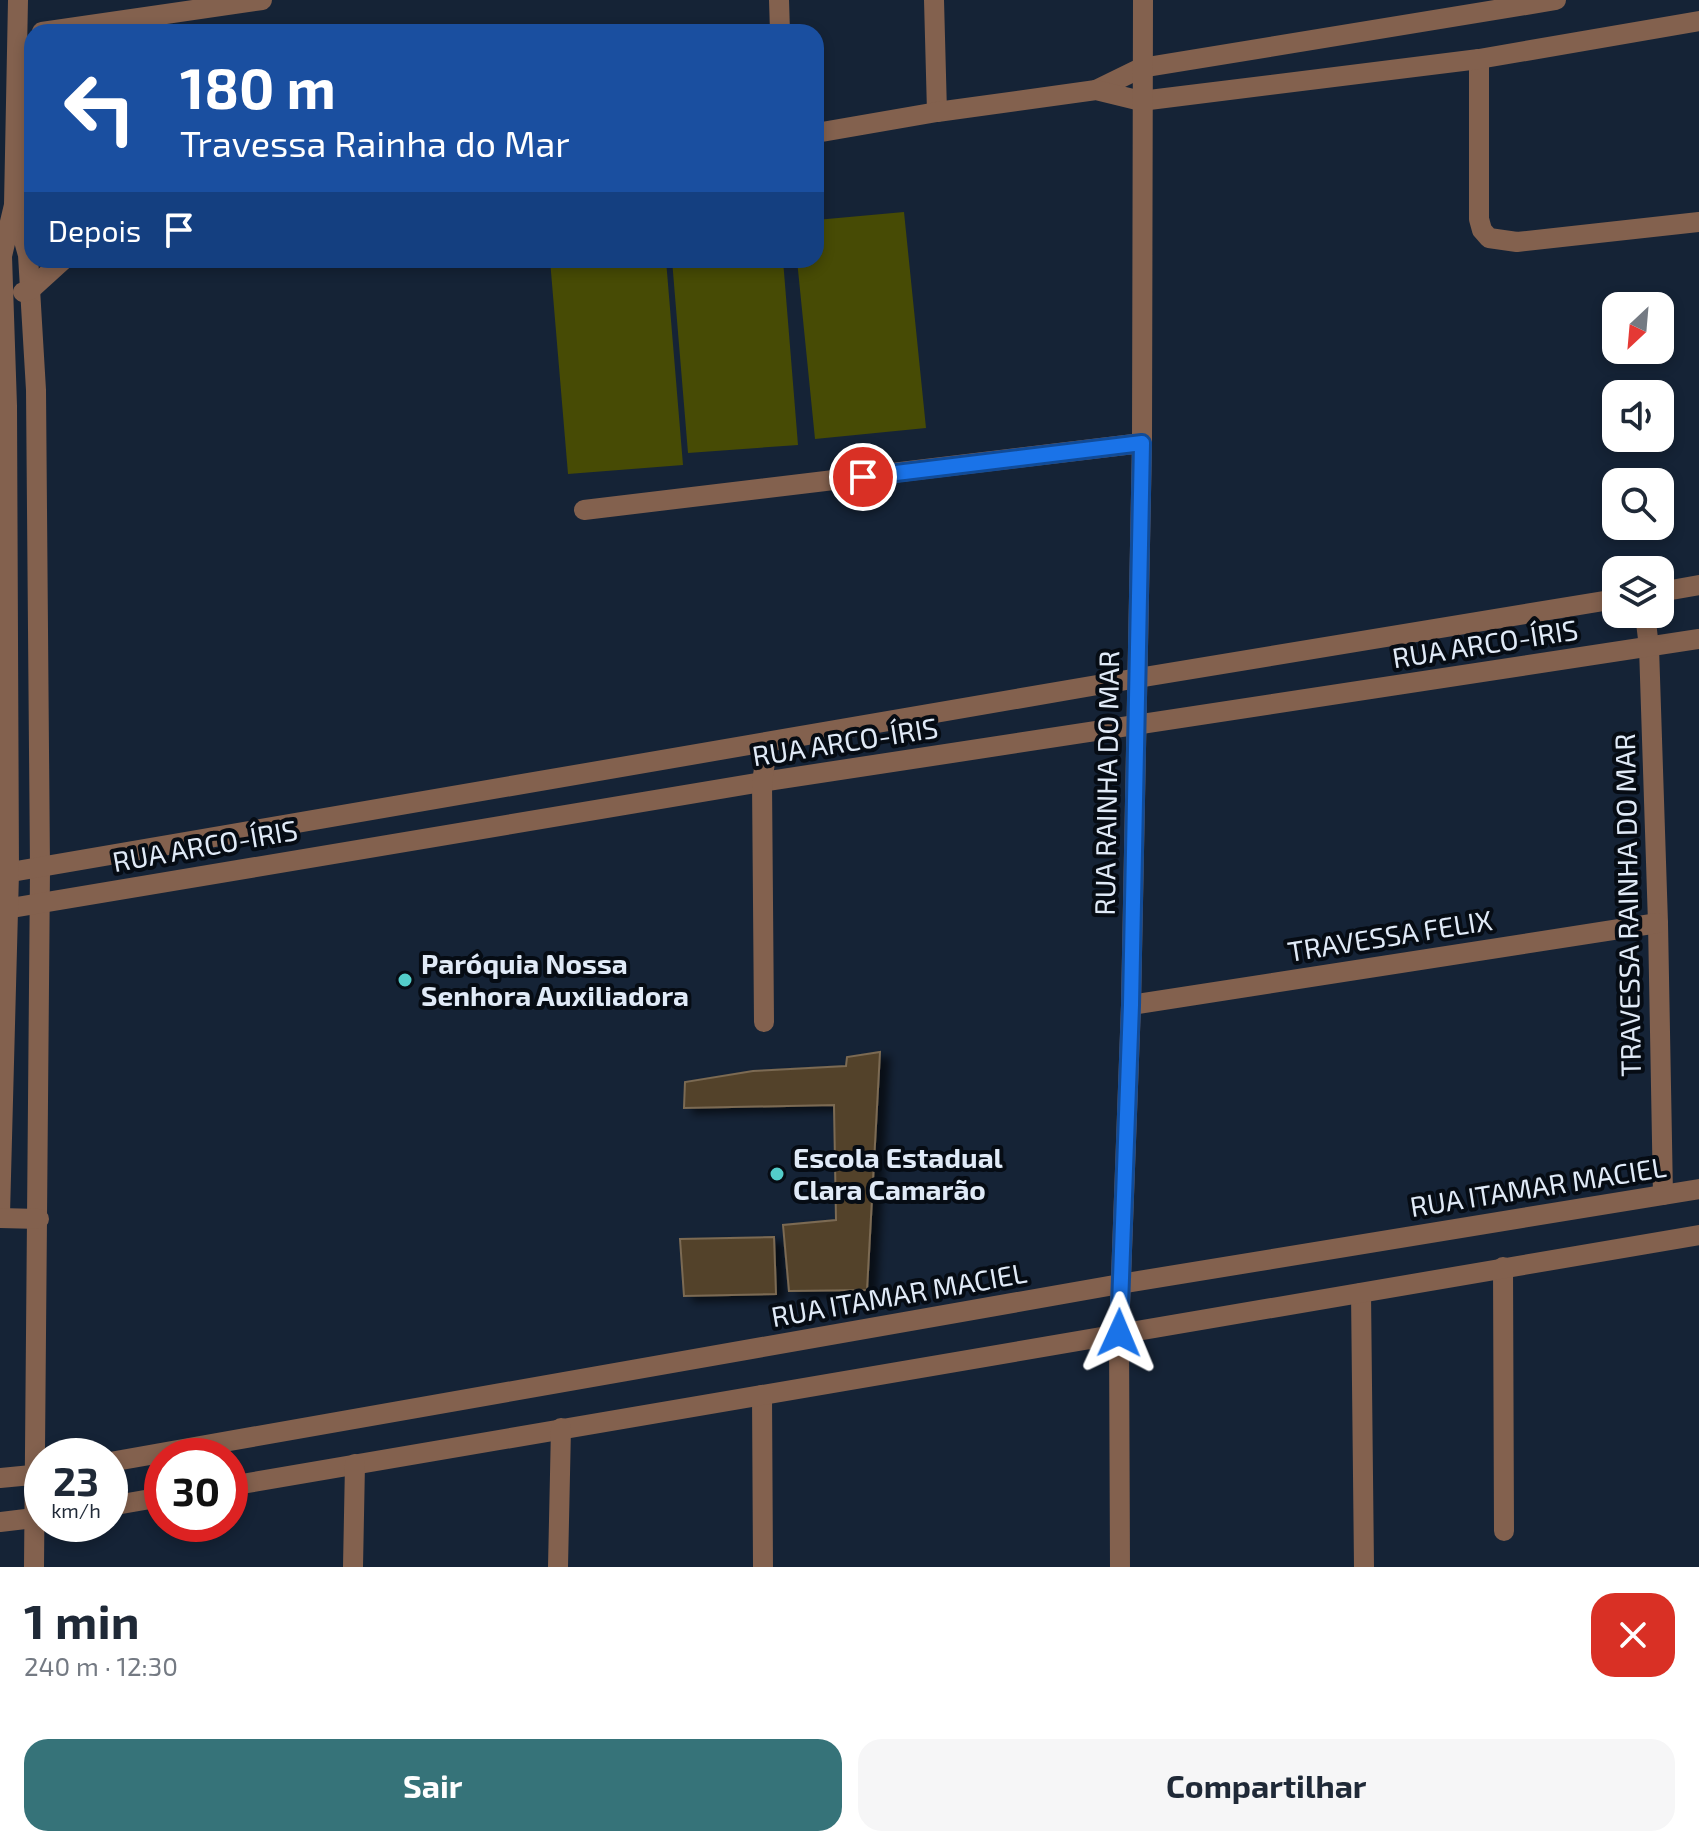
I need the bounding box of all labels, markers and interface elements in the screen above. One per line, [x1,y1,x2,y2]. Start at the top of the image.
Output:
text: 180 m [180,53,336,120]
icon: left [48,56,152,160]
text: Travessa Rainha do Mar [180,121,570,164]
icon: arrive [157,208,201,252]
text: Depois [48,212,141,248]
north arrow [1602,292,1674,364]
map controls [1602,292,1674,628]
button: sound [1602,380,1674,452]
pin [829,443,897,511]
icon: arrive [841,455,885,499]
button: search [1602,468,1674,540]
button: layers [1602,556,1674,628]
street label: RUA ARCO-ÍRIS [1390,612,1580,674]
street label: RUA RAINHA DO MAR [1087,650,1125,916]
street label: RUA ARCO-ÍRIS [750,710,940,772]
street label: TRAVESSA RAINHA DO MAR [1607,733,1647,1077]
street label: RUA ARCO-ÍRIS [110,812,300,878]
street label: TRAVESSA FELIX [1285,902,1495,968]
place label: Paróquia Nossa Senhora Auxiliadora [421,946,689,1012]
marker: Paróquia Nossa Senhora Auxiliadora [396,971,414,989]
place label: Escola Estadual Clara Camarão [793,1140,1004,1206]
street label: RUA ITAMAR MACIEL [1407,1149,1668,1223]
marker: Escola Estadual Clara Camarão [768,1165,786,1183]
street label: RUA ITAMAR MACIEL [768,1255,1029,1333]
position arrow [1077,1291,1161,1375]
speed limit sign: 30 [144,1438,248,1542]
text: 23 [53,1456,99,1504]
text: km/h [51,1498,101,1522]
text: 1 min [24,1591,140,1649]
button: close [1591,1593,1675,1677]
text: 240 m · 12:30 [24,1650,178,1681]
button: Sair [24,1739,842,1831]
button: Compartilhar [858,1739,1675,1831]

